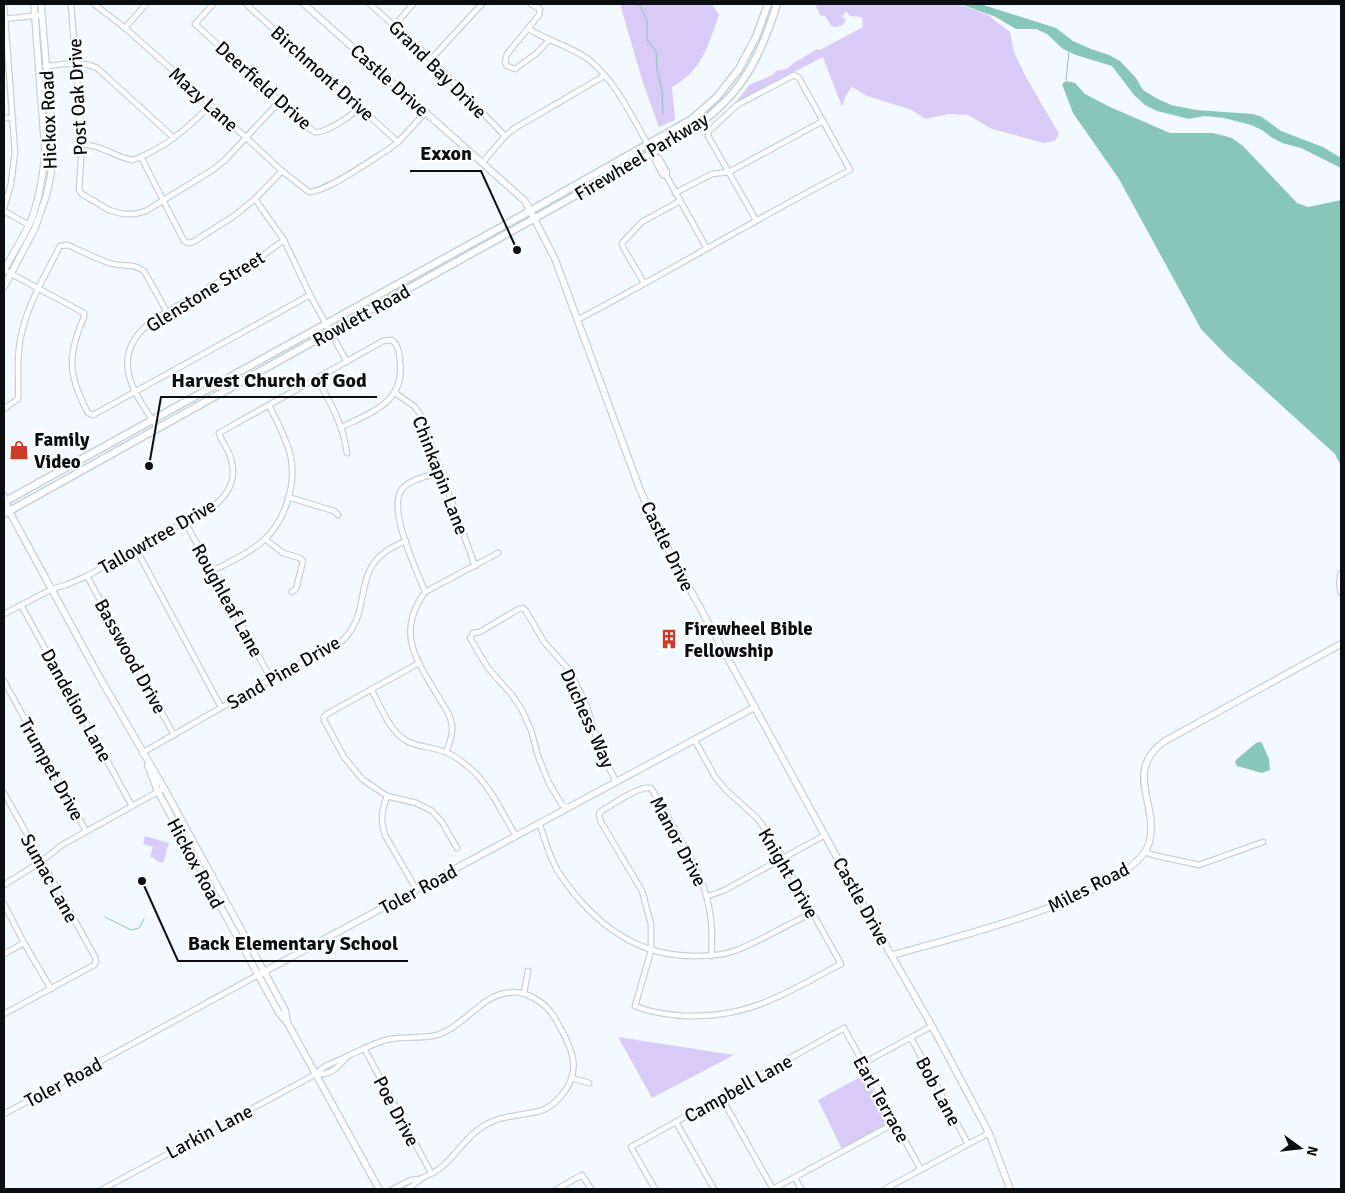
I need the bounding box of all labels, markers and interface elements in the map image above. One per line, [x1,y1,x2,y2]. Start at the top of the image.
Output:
street label: Grand Bay Drive [383,15,492,124]
street label: Birchmont Drive [266,21,379,127]
street label: Deerfield Drive [210,36,317,135]
street label: Post Oak Drive [63,38,93,156]
street label: Castle Drive [345,39,434,122]
street label: Mazy Lane [163,62,243,137]
street label: Hickox Road [35,70,63,170]
street label: Firewheel Parkway [570,107,713,206]
callout: Exxon [410,136,481,171]
text: Exxon [420,141,472,166]
street label: Glenstone Street [142,246,270,338]
street label: Rowlett Road [309,279,414,352]
callout: Harvest Church of God [161,362,377,397]
text: Harvest Church of God [171,368,367,393]
street label: Chinkapin Lane [406,412,474,538]
place label: Family Video [34,428,90,474]
shop icon: Family Video [8,439,30,461]
street label: Tallowtree Drive [95,494,220,580]
street label: Castle Drive [635,497,699,596]
street label: Roughleaf Lane [186,540,268,661]
street label: Basswood Drive [89,595,172,718]
place label: Firewheel Bible Fellowship [684,617,813,663]
building icon: Firewheel Bible Fellowship [658,628,680,650]
street label: Sand Pine Drive [222,631,345,715]
street label: Dandelion Lane [35,645,117,766]
street label: Duchess Way [555,665,620,772]
street label: Trumpet Drive [13,714,89,825]
street label: Manor Drive [644,792,712,891]
street label: Hickox Road [161,814,229,913]
street label: Knight Drive [753,824,824,923]
street label: Sumac Lane [15,830,83,927]
street label: Castle Drive [827,853,895,950]
street label: Miles Road [1044,857,1133,919]
street label: Toler Road [376,859,461,920]
callout: Back Elementary School [178,926,408,961]
text: Back Elementary School [188,931,398,956]
street label: Campbell Lane [680,1049,797,1128]
street label: Toler Road [21,1052,106,1113]
street label: Earl Terrace [847,1052,915,1147]
street label: Bob Lane [910,1053,966,1130]
street label: Poe Drive [368,1072,425,1151]
street label: Larkin Lane [162,1099,257,1165]
north arrow [1275,1123,1325,1173]
text: N [1303,1144,1322,1158]

